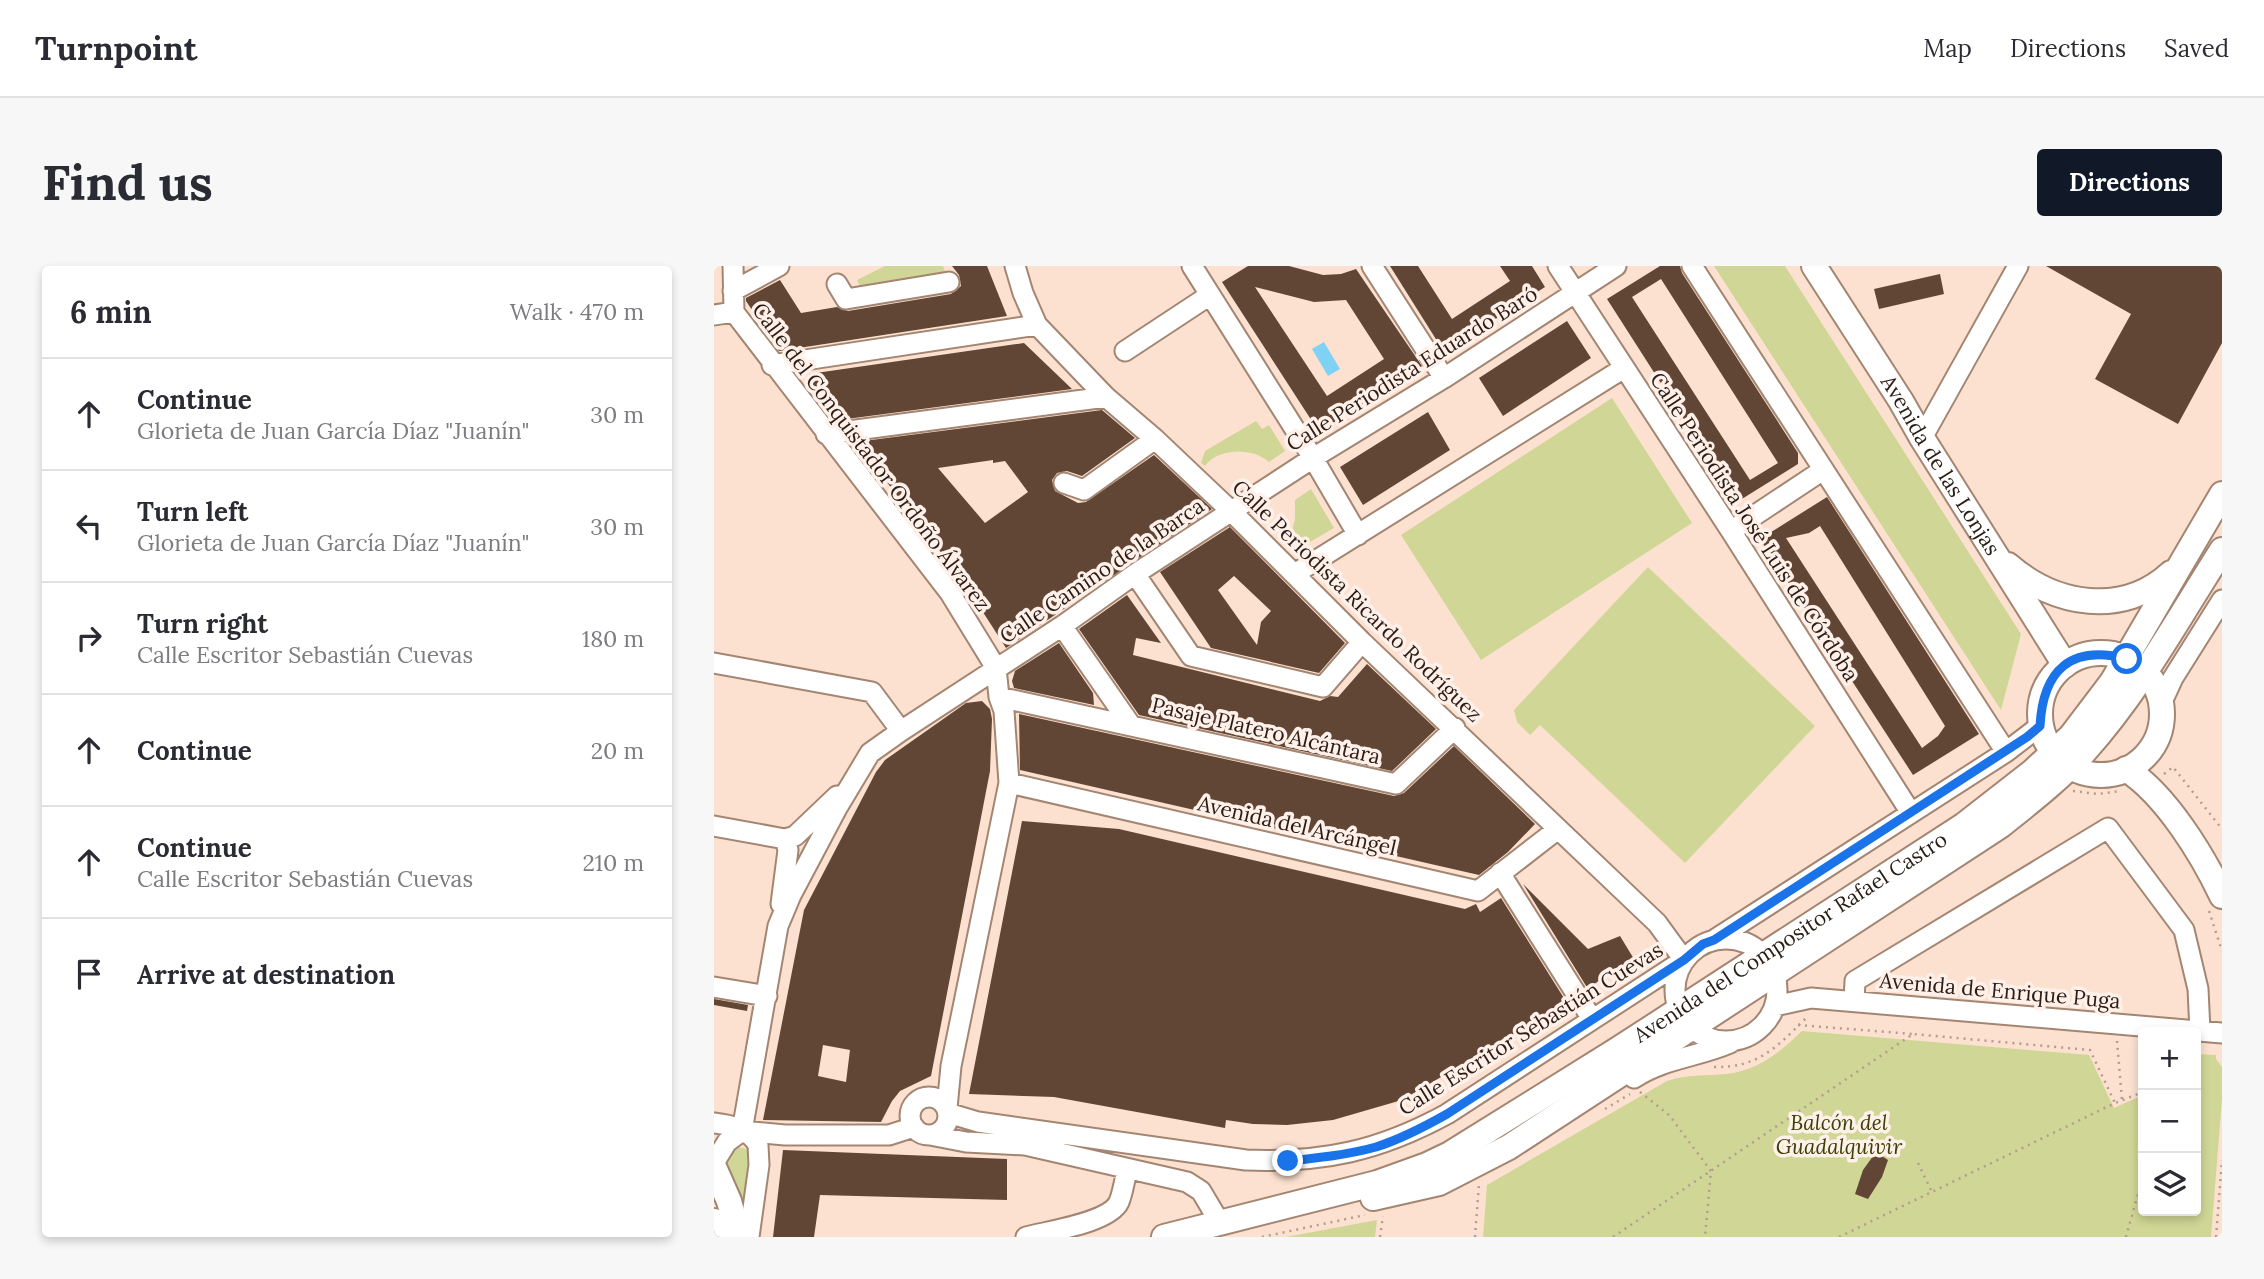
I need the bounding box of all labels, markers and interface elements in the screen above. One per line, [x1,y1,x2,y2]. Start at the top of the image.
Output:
text: Turnpoint [35,27,197,69]
text: Map [1923,33,1972,64]
text: Directions [2010,33,2126,64]
text: Saved [2164,33,2229,64]
button: Directions [2037,149,2222,216]
text: Find us [42,151,213,213]
street label: Calle Periodista Eduardo Baró [1281,280,1542,457]
text: 6 min [70,293,152,331]
text: Walk · 470 m [510,297,644,326]
street label: Calle del Conquistador Ordoño Álvarez [746,297,996,616]
street label: Calle Periodista José Luis de Córdoba [1644,367,1865,687]
street label: Avenida de las Lonjas [1874,369,2006,560]
text: Continue [137,383,252,416]
icon: ahead [70,395,108,433]
text: 30 m [590,400,644,429]
text: Glorieta de Juan García Díaz "Juanín" [137,416,529,445]
street label: Calle Periodista Ricardo Rodríguez [1227,474,1488,727]
street label: Calle Camino de la Barca [994,492,1209,649]
text: Turn left [137,495,248,528]
icon: left [70,507,108,545]
text: 30 m [590,512,644,541]
text: Glorieta de Juan García Díaz "Juanín" [137,528,529,557]
text: Turn right [137,607,268,640]
icon: right [70,619,108,657]
text: 180 m [582,624,644,653]
text: Calle Escritor Sebastián Cuevas [137,640,473,669]
route start [2111,643,2142,674]
street label: Pasaje Platero Alcántara [1149,691,1383,770]
icon: ahead [70,731,108,769]
text: Continue [137,734,252,767]
text: 20 m [591,736,644,765]
street label: Avenida del Arcángel [1194,789,1399,861]
street label: Avenida del Compositor Rafael Castro [1628,825,1952,1049]
text: Continue [137,831,252,864]
icon: ahead [70,843,108,881]
text: 210 m [582,848,644,877]
text: Calle Escritor Sebastián Cuevas [137,864,473,893]
street label: Calle Escritor Sebastián Cuevas [1393,936,1668,1121]
icon: arrive [70,955,108,993]
text: Arrive at destination [137,958,395,991]
street label: Avenida de Enrique Puga [1877,966,2122,1014]
map controls [2138,1027,2201,1216]
button: + [2138,1027,2201,1090]
button: − [2138,1090,2201,1153]
park label: Balcón del Guadalquivir [1776,1109,1903,1160]
route end [1272,1145,1303,1176]
button: layers [2138,1153,2201,1216]

